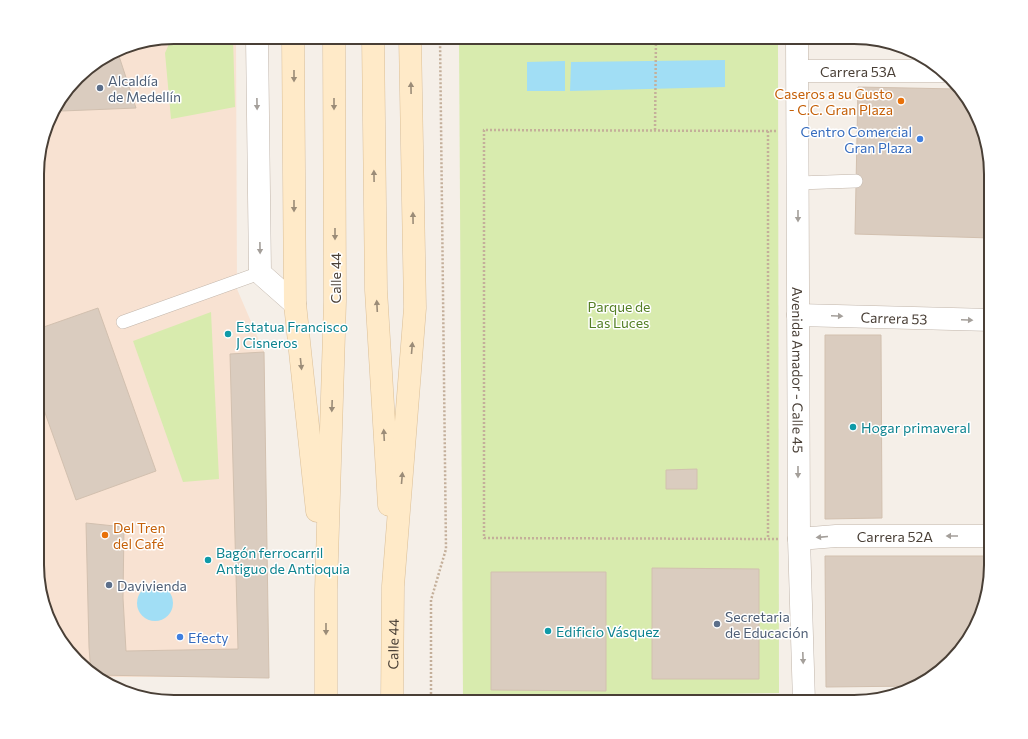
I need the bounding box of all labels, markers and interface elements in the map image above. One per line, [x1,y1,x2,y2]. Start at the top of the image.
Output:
street label: Carrera 53A [820,63,896,80]
one-way arrow [290,70,297,82]
place label: Alcaldía de Medellín [108,72,181,105]
one-way arrow [408,81,414,94]
marker: Alcaldía de Medellín [95,83,105,93]
place label: Caseros a su Gusto - C.C. Gran Plaza [774,85,893,118]
marker: Caseros a su Gusto - C.C. Gran Plaza [896,96,906,106]
one-way arrow [254,98,261,110]
one-way arrow [331,98,337,111]
place label: Centro Comercial Gran Plaza [801,123,912,156]
marker: Centro Comercial Gran Plaza [915,134,925,144]
one-way arrow [371,169,377,182]
one-way arrow [291,200,297,213]
one-way arrow [795,210,801,223]
one-way arrow [410,212,417,224]
one-way arrow [332,228,338,241]
one-way arrow [256,242,263,254]
street label: Calle 44 [327,252,344,303]
street label: Avenida Amador - Calle 45 [789,287,807,453]
park label: Parque de Las Luces [588,298,651,331]
one-way arrow [373,300,380,312]
street label: Carrera 53 [860,308,928,327]
one-way arrow [831,313,844,319]
one-way arrow [961,316,973,323]
place label: Estatua Francisco J Cisneros [236,318,348,351]
marker: Estatua Francisco J Cisneros [223,329,233,339]
one-way arrow [409,342,416,354]
one-way arrow [298,358,305,370]
one-way arrow [328,400,335,412]
place label: Hogar primaveral [861,419,970,436]
marker: Hogar primaveral [848,422,858,432]
one-way arrow [381,429,388,441]
one-way arrow [795,466,802,478]
one-way arrow [398,472,405,484]
place label: Del Tren del Café [113,519,166,552]
street label: Carrera 52A [857,528,933,545]
marker: Del Tren del Café [100,530,110,540]
one-way arrow [945,533,958,539]
one-way arrow [816,534,828,541]
place label: Bagón ferrocarril Antiguo de Antioquia [216,544,350,577]
marker: Bagón ferrocarril Antiguo de Antioquia [203,555,213,565]
place label: Davivienda [117,577,187,594]
marker: Davivienda [104,580,114,590]
place label: Secretaria de Educación [725,608,809,641]
street label: Calle 44 [384,618,401,670]
marker: Secretaria de Educación [712,619,722,629]
one-way arrow [323,623,329,636]
place label: Edificio Vásquez [556,623,660,640]
marker: Edificio Vásquez [543,626,553,636]
place label: Efecty [188,629,229,646]
marker: Efecty [175,632,185,642]
one-way arrow [799,652,806,664]

